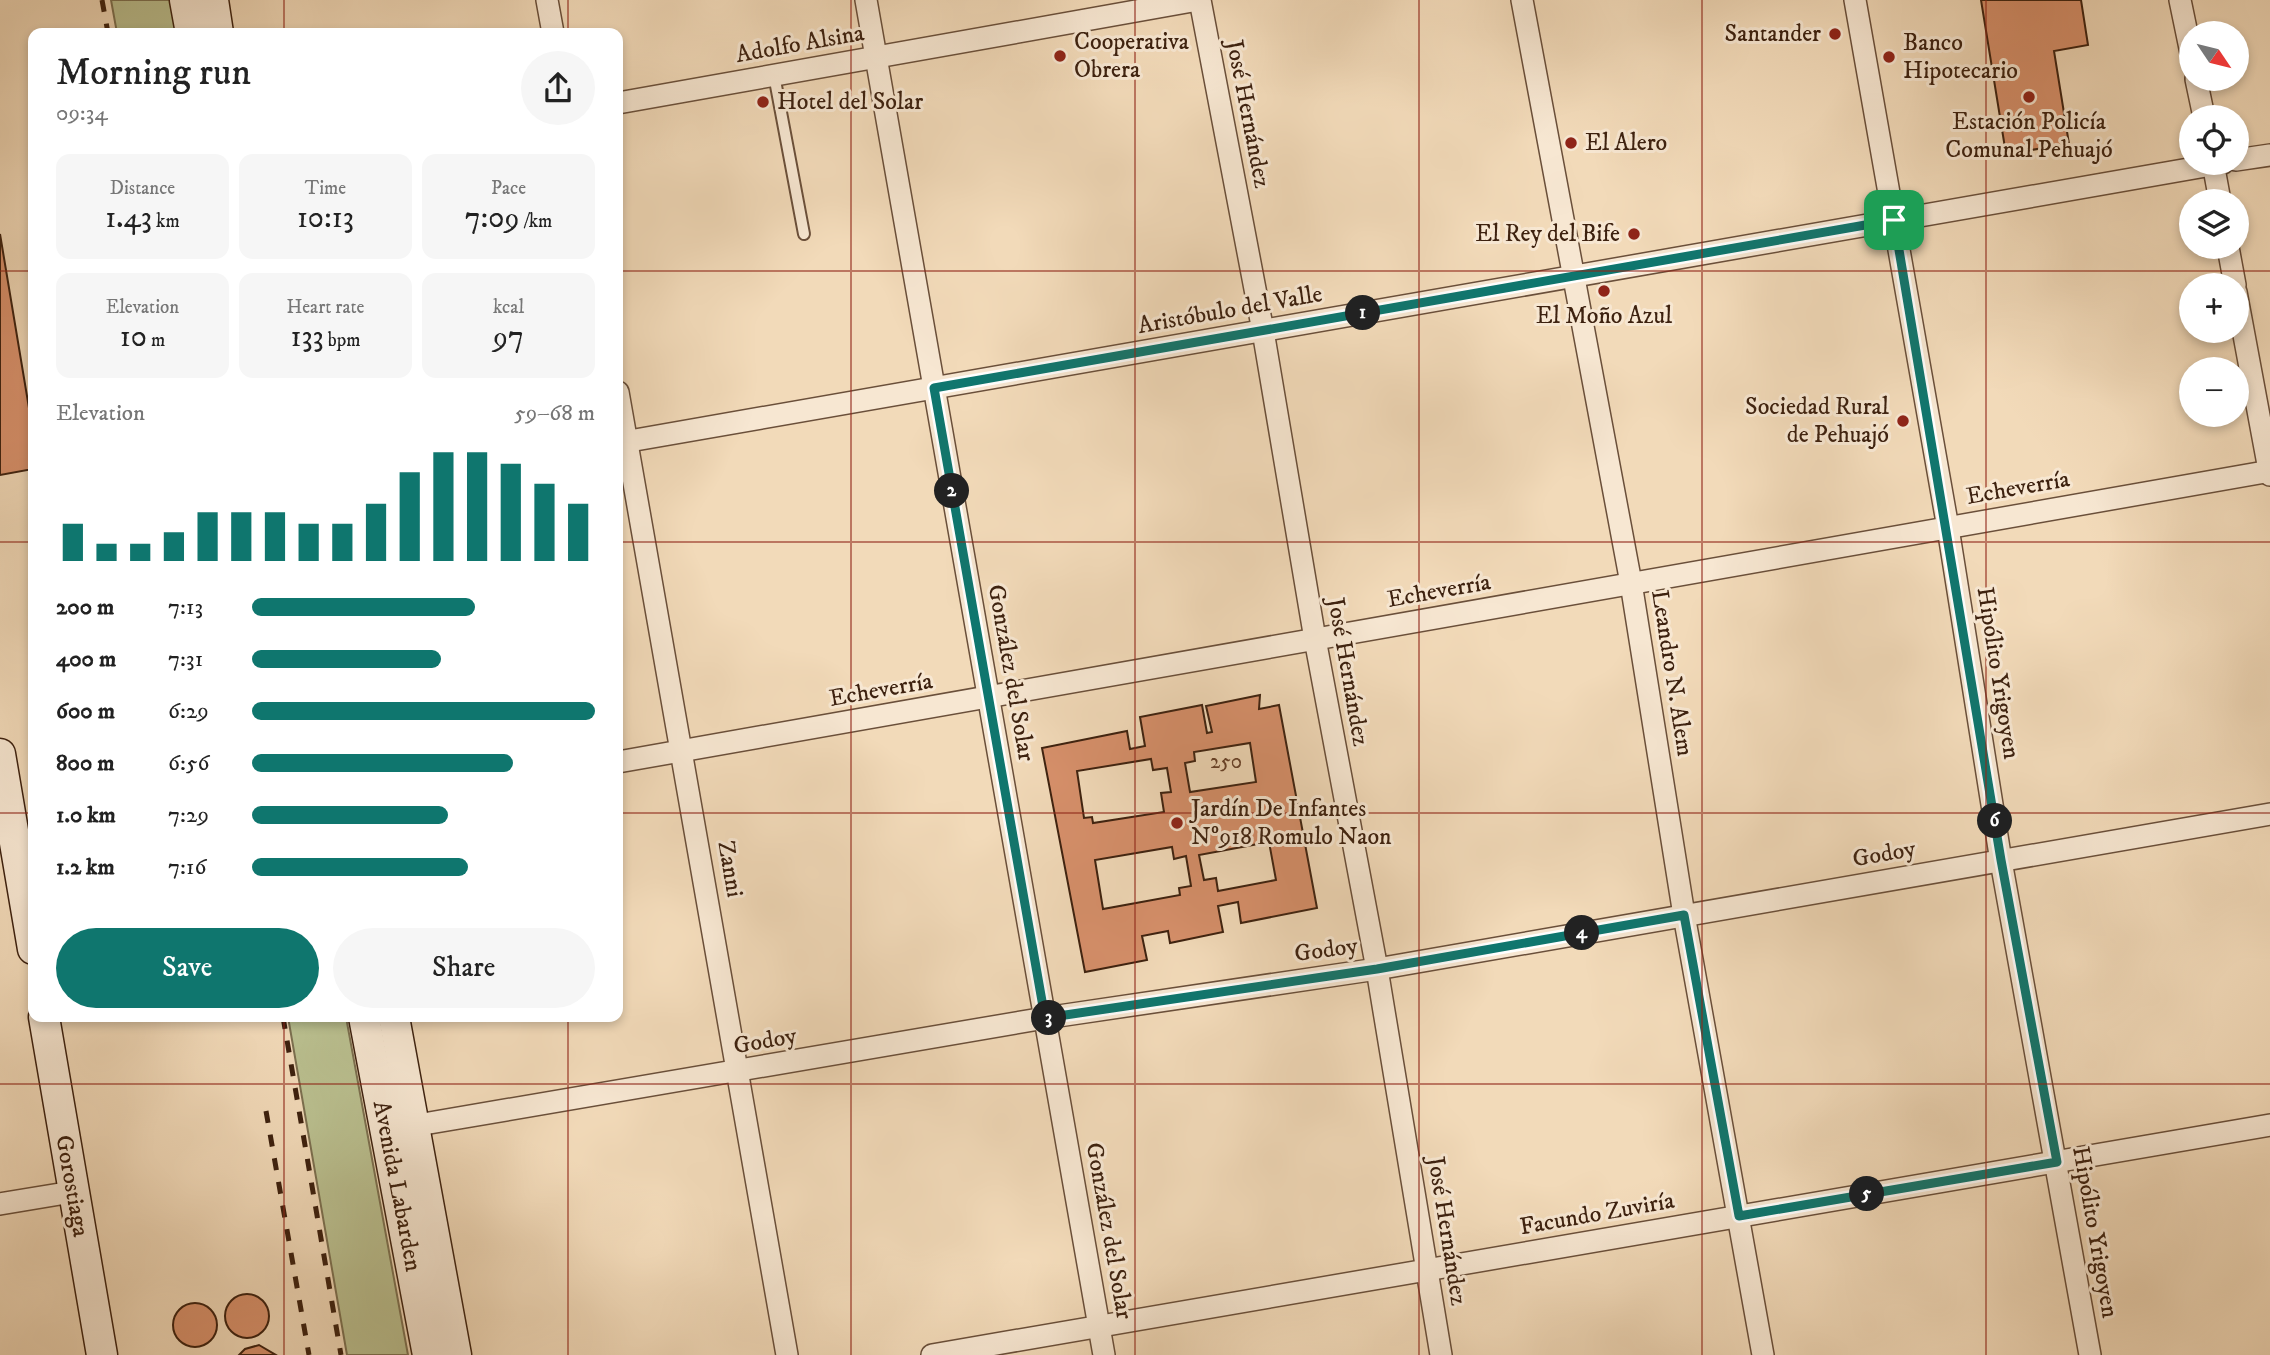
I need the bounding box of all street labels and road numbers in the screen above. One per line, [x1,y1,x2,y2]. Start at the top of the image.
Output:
street label: Adolfo Alsina [733,18,867,70]
street label: José Hernández [1219,36,1277,191]
street label: Aristóbulo del Valle [1135,279,1325,341]
street label: Echeverría [1964,464,2073,512]
street label: Echeverría [1385,567,1494,615]
street label: González del Solar [981,582,1041,764]
street label: Hipólito Yrigoyen [1970,585,2026,762]
street label: Leandro N. Alem [1644,588,1700,758]
street label: José Hernández [1320,594,1376,749]
street label: Echeverría [827,666,936,714]
street label: Godoy [1850,834,1918,874]
street label: Zanni [710,838,750,900]
street label: Godoy [1292,931,1360,969]
street label: Godoy [731,1021,799,1061]
street label: Avenida Labarden [366,1098,428,1274]
street label: Gorostiaga [48,1133,96,1240]
street label: González del Solar [1079,1140,1139,1322]
street label: Hipólito Yrigoyen [2065,1144,2125,1321]
street label: José Hernández [1420,1153,1474,1308]
street label: Facundo Zuviría [1517,1186,1677,1242]

